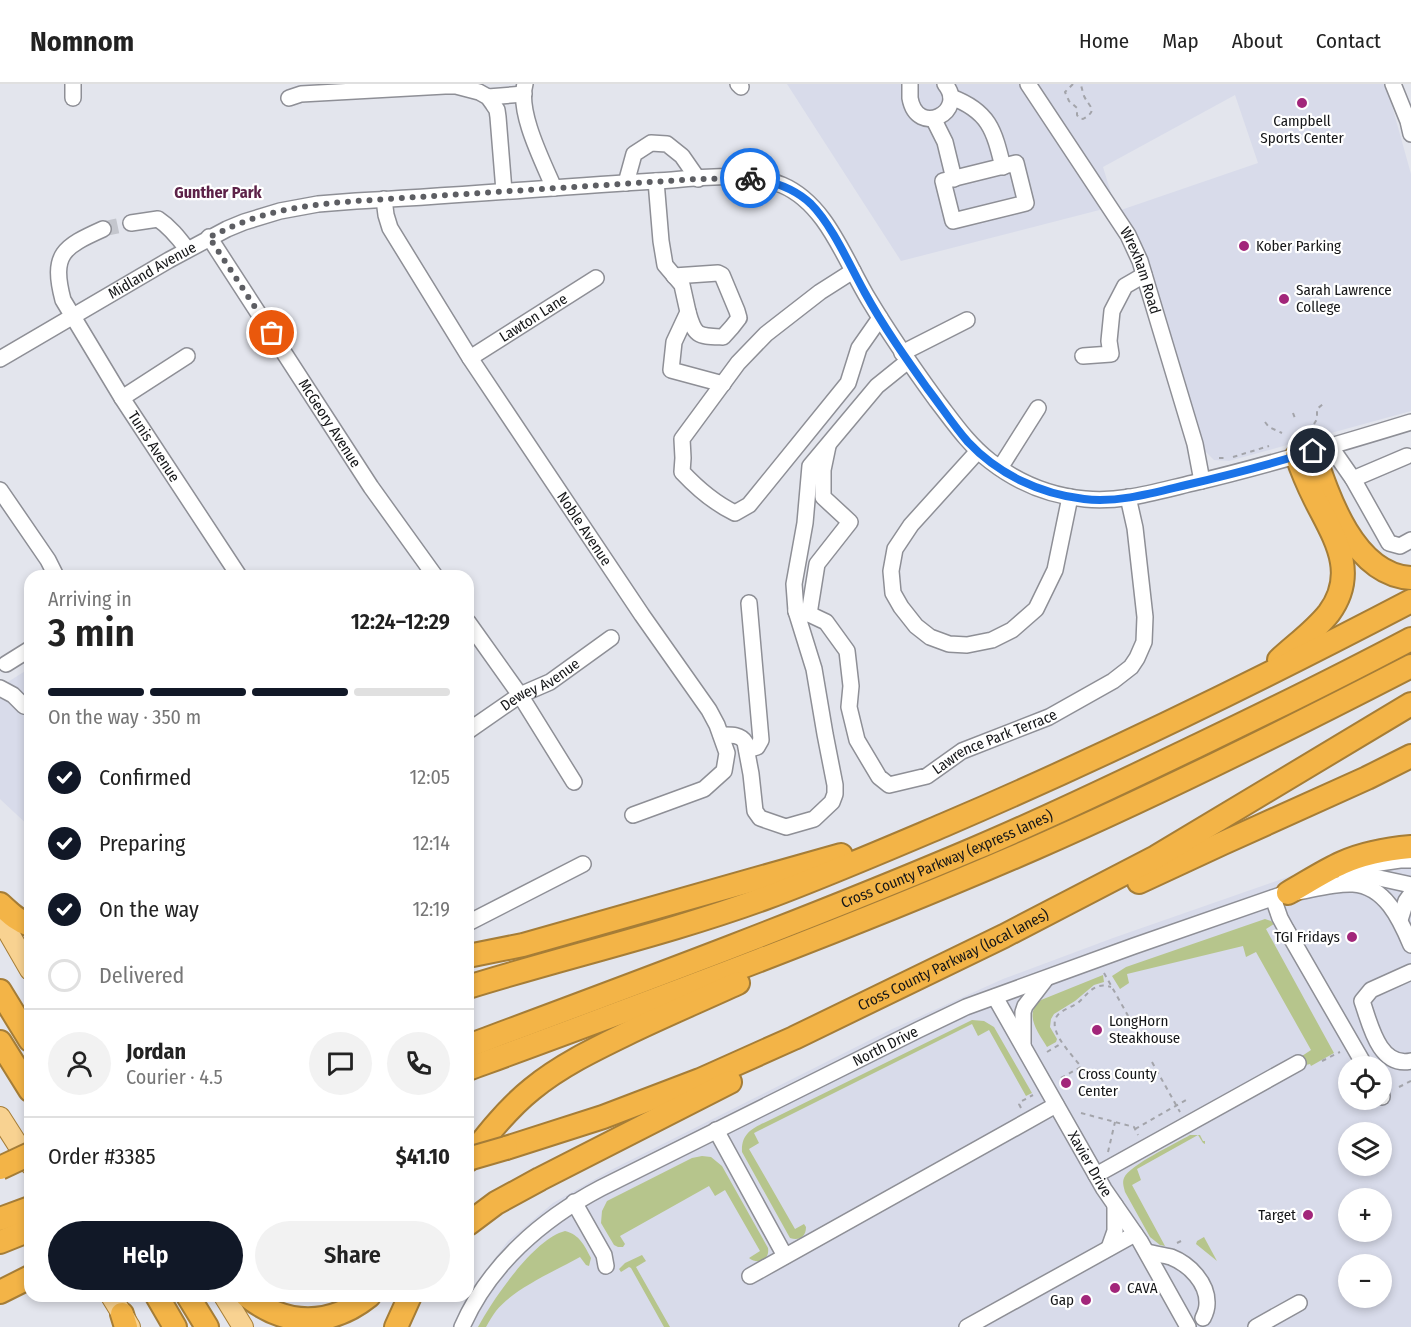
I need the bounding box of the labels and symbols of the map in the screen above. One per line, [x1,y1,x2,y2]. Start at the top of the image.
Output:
marker: Campbell Sports Center [1295,96,1309,110]
place label: Campbell Sports Center [1260,112,1344,147]
courier [720,148,780,208]
district label: Gunther Park [174,183,263,202]
street label: Wrexham Road [1116,224,1164,316]
place label: Kober Parking [1256,237,1341,255]
street label: Midland Avenue [105,238,199,303]
marker: Kober Parking [1237,239,1251,253]
place label: Sarah Lawrence College [1296,281,1392,316]
street label: Lawton Lane [496,290,571,346]
marker: Sarah Lawrence College [1277,292,1291,306]
pin [246,307,297,358]
street label: McGeory Avenue [295,376,365,471]
street label: Tunis Avenue [124,408,184,485]
pin [1287,425,1338,476]
street label: Noble Avenue [553,489,615,569]
street label: Dewey Avenue [497,655,583,715]
street label: Lawrence Park Terrace [929,705,1060,778]
street label: Cross County Parkway (express lanes) [838,807,1056,912]
street label: Cross County Parkway (local lanes) [855,905,1052,1015]
place label: TGI Fridays [1274,928,1340,946]
marker: TGI Fridays [1345,930,1359,944]
place label: LongHorn Steakhouse [1109,1012,1180,1047]
street label: North Drive [850,1023,921,1070]
marker: LongHorn Steakhouse [1090,1023,1104,1037]
place label: Cross County Center [1078,1065,1157,1100]
marker: Cross County Center [1059,1076,1073,1090]
street label: Xavier Drive [1064,1128,1116,1200]
place label: Target [1258,1206,1296,1224]
marker: Target [1301,1208,1315,1222]
place label: CAVA [1127,1279,1158,1297]
marker: CAVA [1108,1281,1122,1295]
place label: Gap [1050,1291,1074,1309]
marker: Gap [1079,1293,1093,1307]

